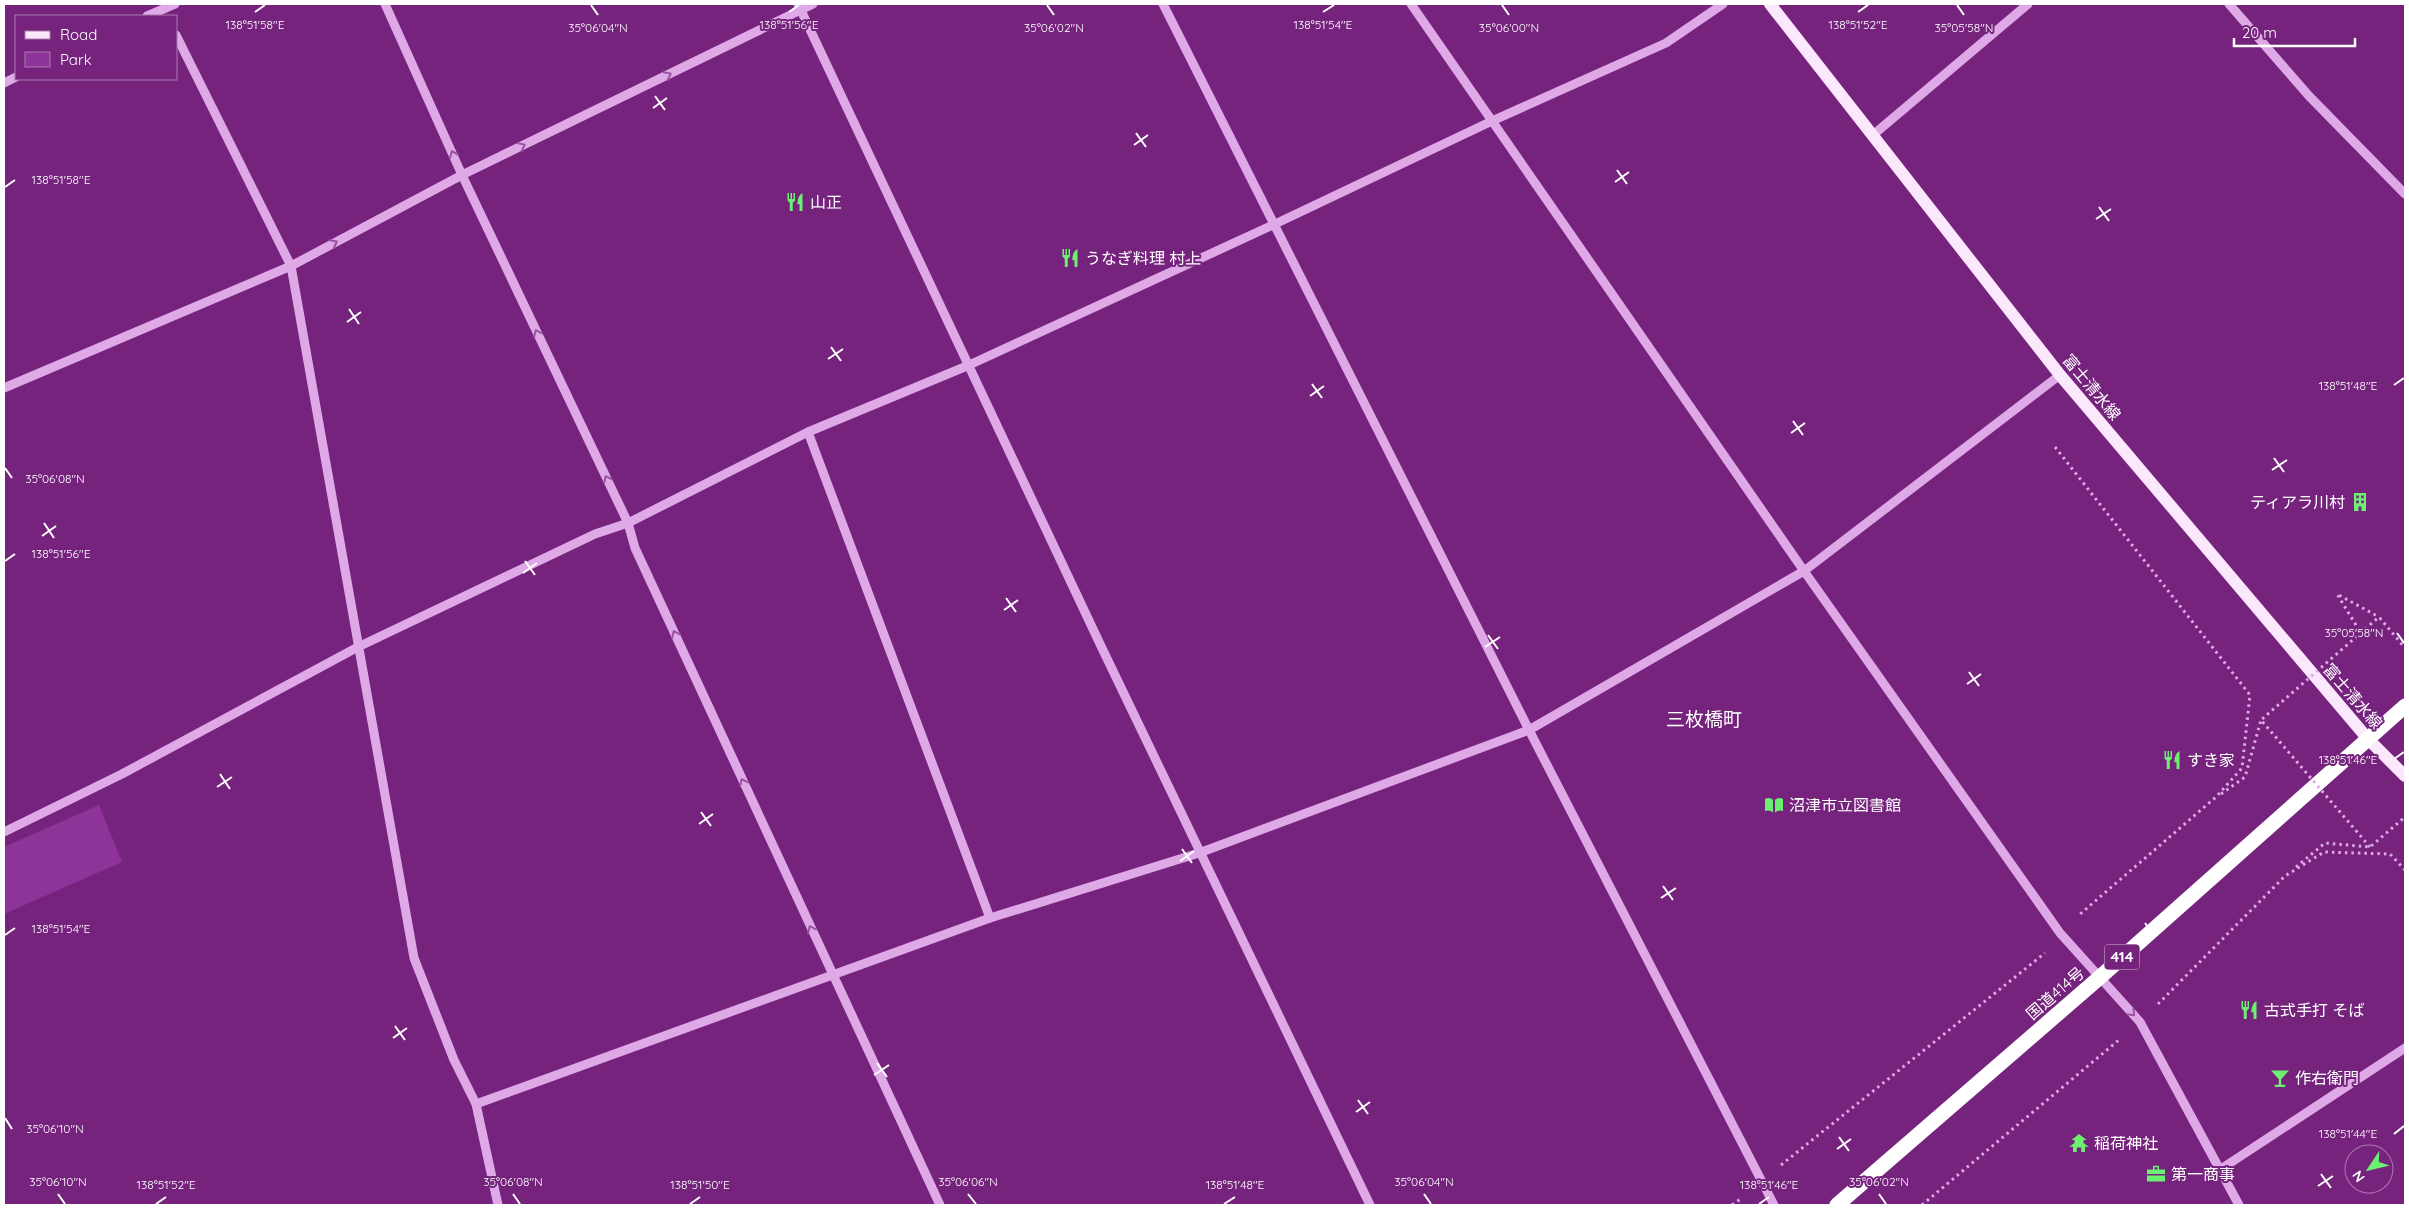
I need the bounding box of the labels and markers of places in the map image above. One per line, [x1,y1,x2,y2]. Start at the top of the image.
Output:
restaurant icon: 山正 [784,191,806,213]
place label: 山正 [810,192,842,212]
restaurant icon: うなぎ料理 村上 [1059,247,1081,269]
place label: うなぎ料理 村上 [1085,248,1201,268]
building icon: ティアラ川村 [2349,491,2371,513]
place label: ティアラ川村 [2250,492,2345,512]
restaurant icon: すき家 [2161,749,2183,771]
place label: すき家 [2187,750,2235,770]
library icon: 沼津市立図書館 [1763,794,1785,816]
place label: 沼津市立図書館 [1789,795,1901,815]
restaurant icon: 古式手打 そば [2238,999,2260,1021]
place label: 古式手打 そば [2264,1000,2364,1020]
bar icon: 作右衛門 [2269,1067,2291,1089]
place label: 作右衛門 [2295,1068,2359,1088]
temple icon: 稲荷神社 [2068,1132,2090,1154]
place label: 稲荷神社 [2094,1133,2158,1153]
office icon: 第一商事 [2145,1163,2167,1185]
place label: 第一商事 [2171,1164,2235,1184]

